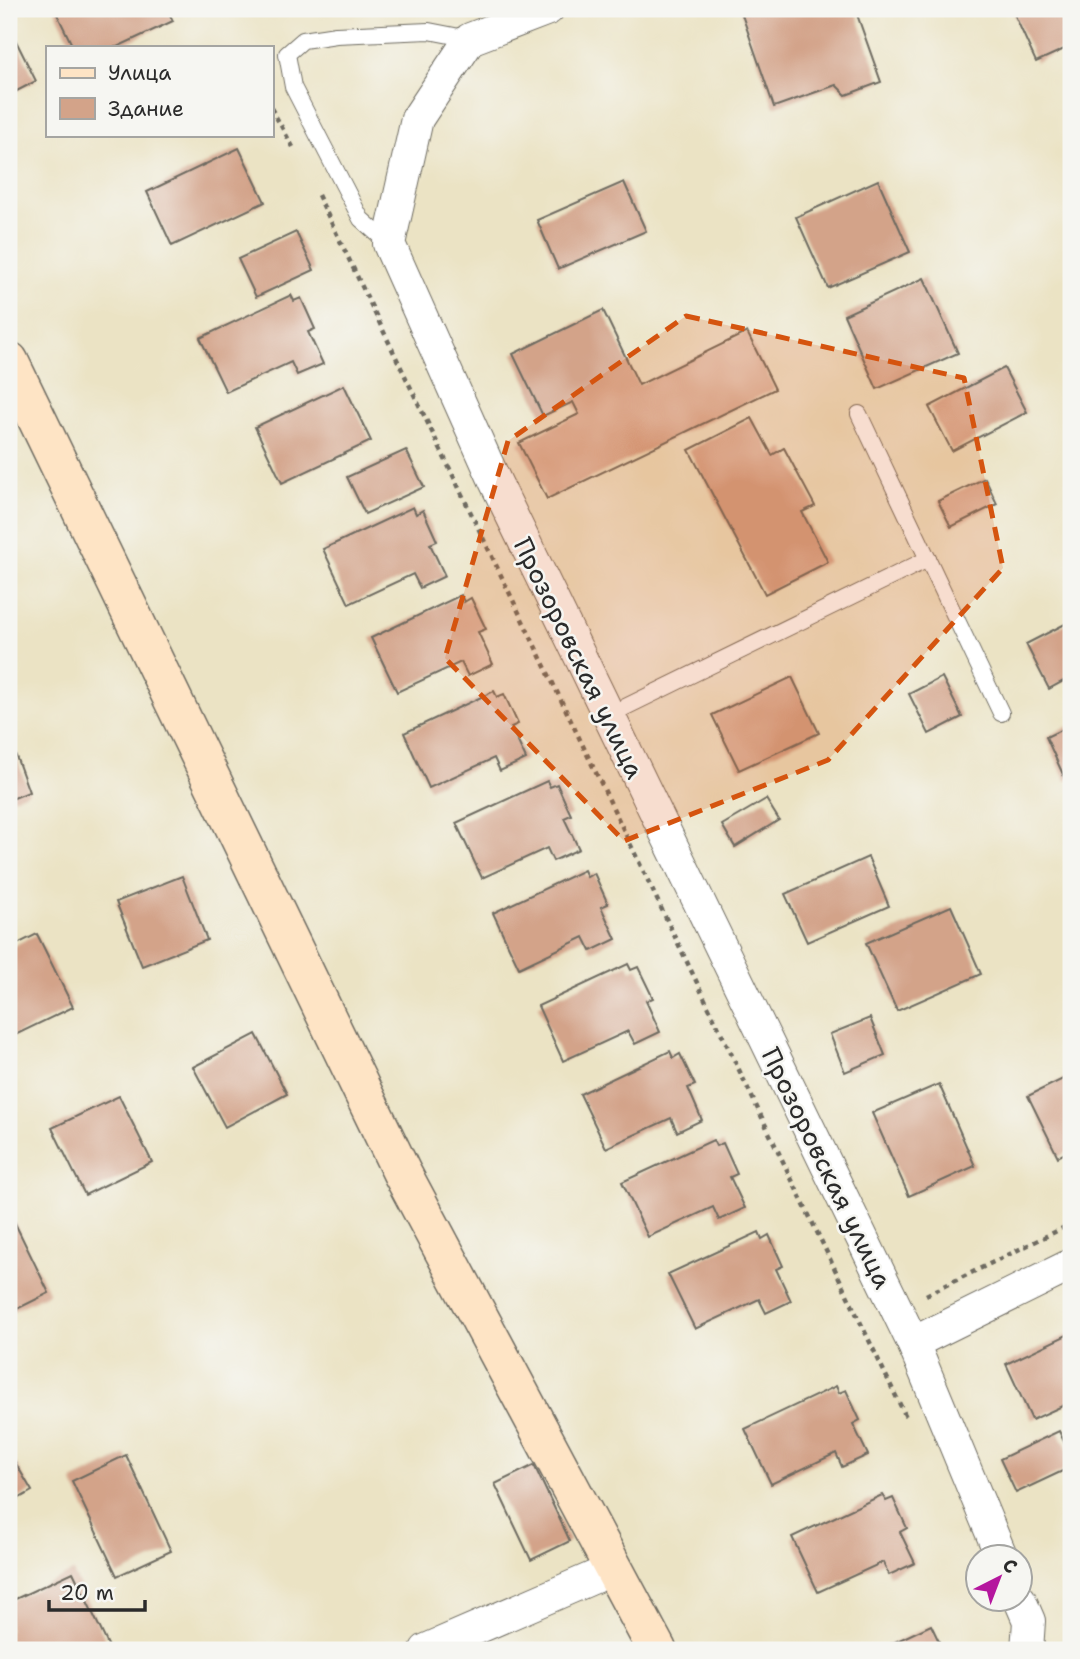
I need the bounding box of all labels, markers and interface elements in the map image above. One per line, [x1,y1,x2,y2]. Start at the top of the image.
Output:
legend [46,46,273,136]
text: Улица [108,59,171,87]
text: Здание [108,95,184,123]
street label: Прозоровская улица [506,531,653,784]
street label: Прозоровская улица [754,1041,901,1294]
north arrow [964,1544,1034,1614]
text: С [997,1553,1023,1579]
scale bar [49,1568,145,1612]
text: 20 m [60,1579,114,1607]

